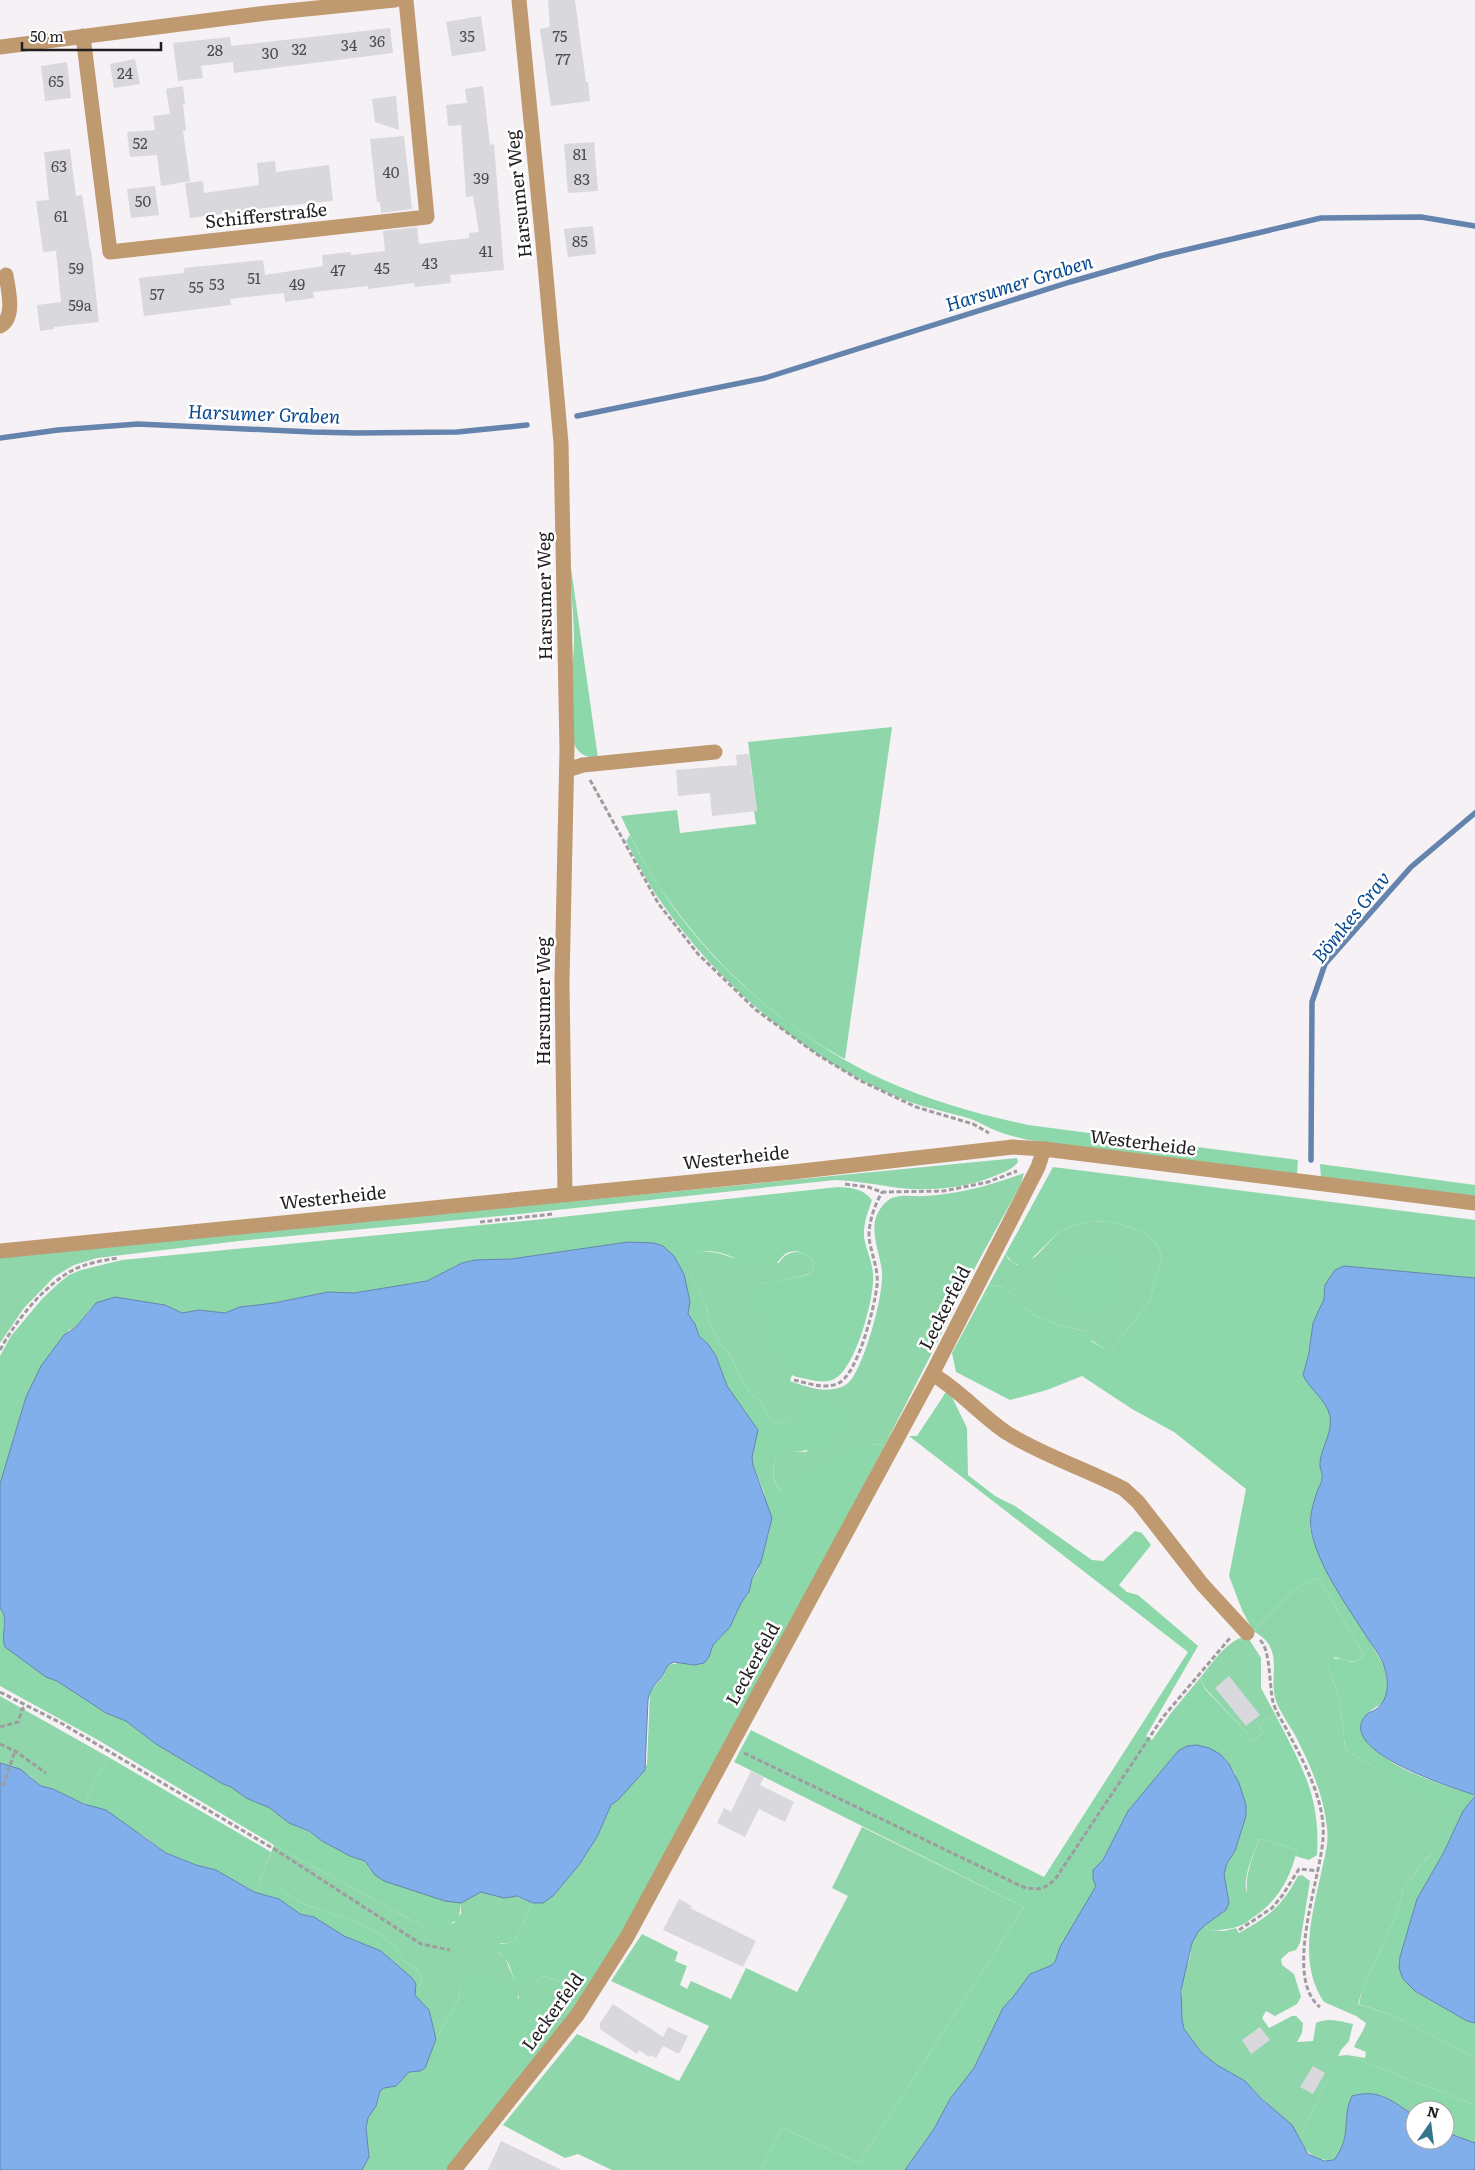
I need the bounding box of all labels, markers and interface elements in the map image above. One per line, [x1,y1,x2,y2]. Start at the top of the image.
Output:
scale bar [22,20,161,52]
text: 50 m [30,24,64,47]
house number: 35 [459,24,475,47]
house number: 75 [553,24,568,47]
house number: 36 [369,29,385,52]
house number: 34 [341,33,357,56]
house number: 32 [291,37,307,60]
house number: 28 [207,38,223,61]
house number: 30 [262,41,279,64]
house number: 77 [555,47,571,70]
house number: 24 [117,61,133,84]
house number: 65 [48,69,64,92]
street label: Harsumer Weg [497,128,538,260]
house number: 52 [132,131,148,154]
house number: 81 [573,142,587,165]
house number: 63 [51,154,67,177]
house number: 40 [383,160,400,183]
house number: 39 [473,166,489,189]
house number: 83 [574,167,590,190]
house number: 50 [135,189,151,212]
street label: Schifferstraße [203,195,328,234]
house number: 61 [54,204,68,227]
house number: 85 [572,229,588,252]
house number: 41 [479,239,493,262]
water label: Harsumer Graben [942,246,1096,318]
house number: 43 [422,251,438,274]
house number: 59 [68,256,84,279]
house number: 45 [374,256,390,279]
house number: 47 [330,258,346,281]
house number: 51 [247,266,261,289]
house number: 53 [209,272,225,295]
house number: 49 [289,272,305,295]
house number: 55 [188,275,204,298]
house number: 57 [149,282,165,305]
house number: 59a [68,293,93,316]
water label: Harsumer Graben [187,396,341,430]
street label: Harsumer Weg [529,531,558,661]
water label: Bömkes Grav [1304,864,1396,968]
street label: Harsumer Weg [529,936,556,1065]
street label: Westerheide [1088,1122,1198,1161]
street label: Westerheide [681,1137,790,1176]
street label: Westerheide [278,1177,387,1216]
street label: Leckerfeld [911,1261,976,1354]
street label: Leckerfeld [718,1617,786,1710]
street label: Leckerfeld [514,1966,589,2056]
north arrow [1405,2100,1455,2150]
text: N [1425,2100,1442,2123]

